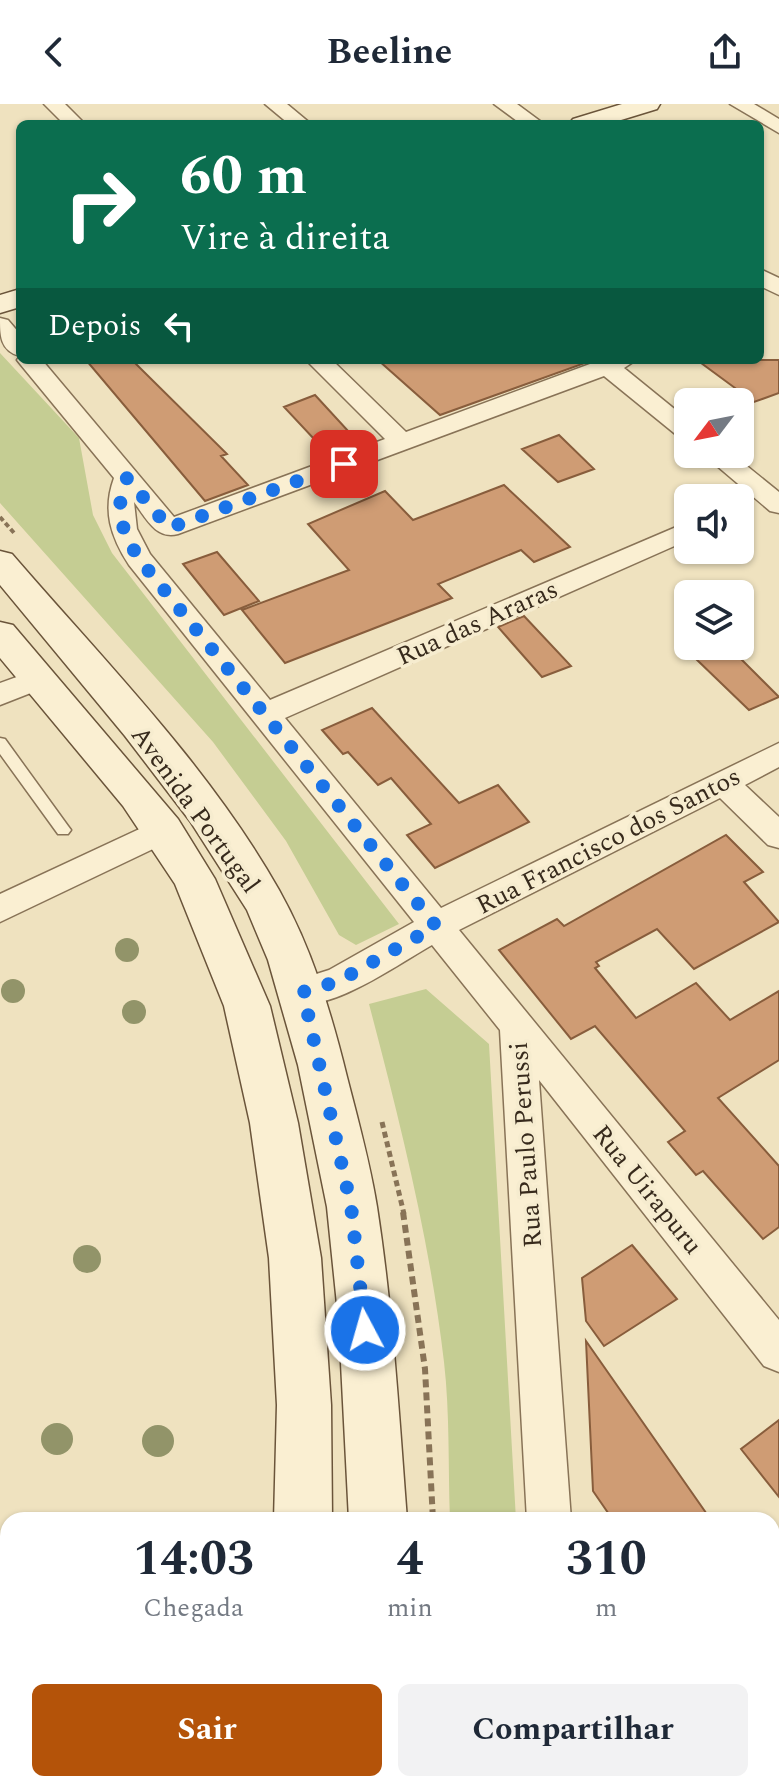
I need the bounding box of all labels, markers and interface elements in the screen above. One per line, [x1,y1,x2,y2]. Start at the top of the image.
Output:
text: Beeline [327,25,452,80]
icon: back [32,30,76,74]
icon: share [703,30,747,74]
text: 60 m [180,134,307,219]
icon: right [48,152,152,256]
text: Vire à direita [180,211,390,266]
text: Depois [48,303,141,349]
icon: left [157,304,201,348]
north arrow [674,388,754,468]
map controls [674,388,754,660]
pin [310,430,378,498]
icon: arrive [322,442,366,486]
button: sound [674,484,754,564]
street label: Rua das Araras [390,569,565,676]
button: layers [674,580,754,660]
street label: Avenida Portugal [121,717,270,902]
street label: Rua Francisco dos Santos [469,757,748,925]
street label: Rua Paulo Perussi [499,1041,553,1249]
street label: Rua Uirapuru [582,1116,712,1263]
position arrow [323,1288,407,1372]
text: 14:03 [133,1523,254,1596]
text: 4 [396,1523,423,1596]
text: 310 [566,1523,647,1596]
text: Chegada [143,1588,244,1628]
text: min [387,1588,433,1628]
text: m [595,1588,617,1628]
button: Sair [32,1684,382,1776]
button: Compartilhar [398,1684,748,1776]

